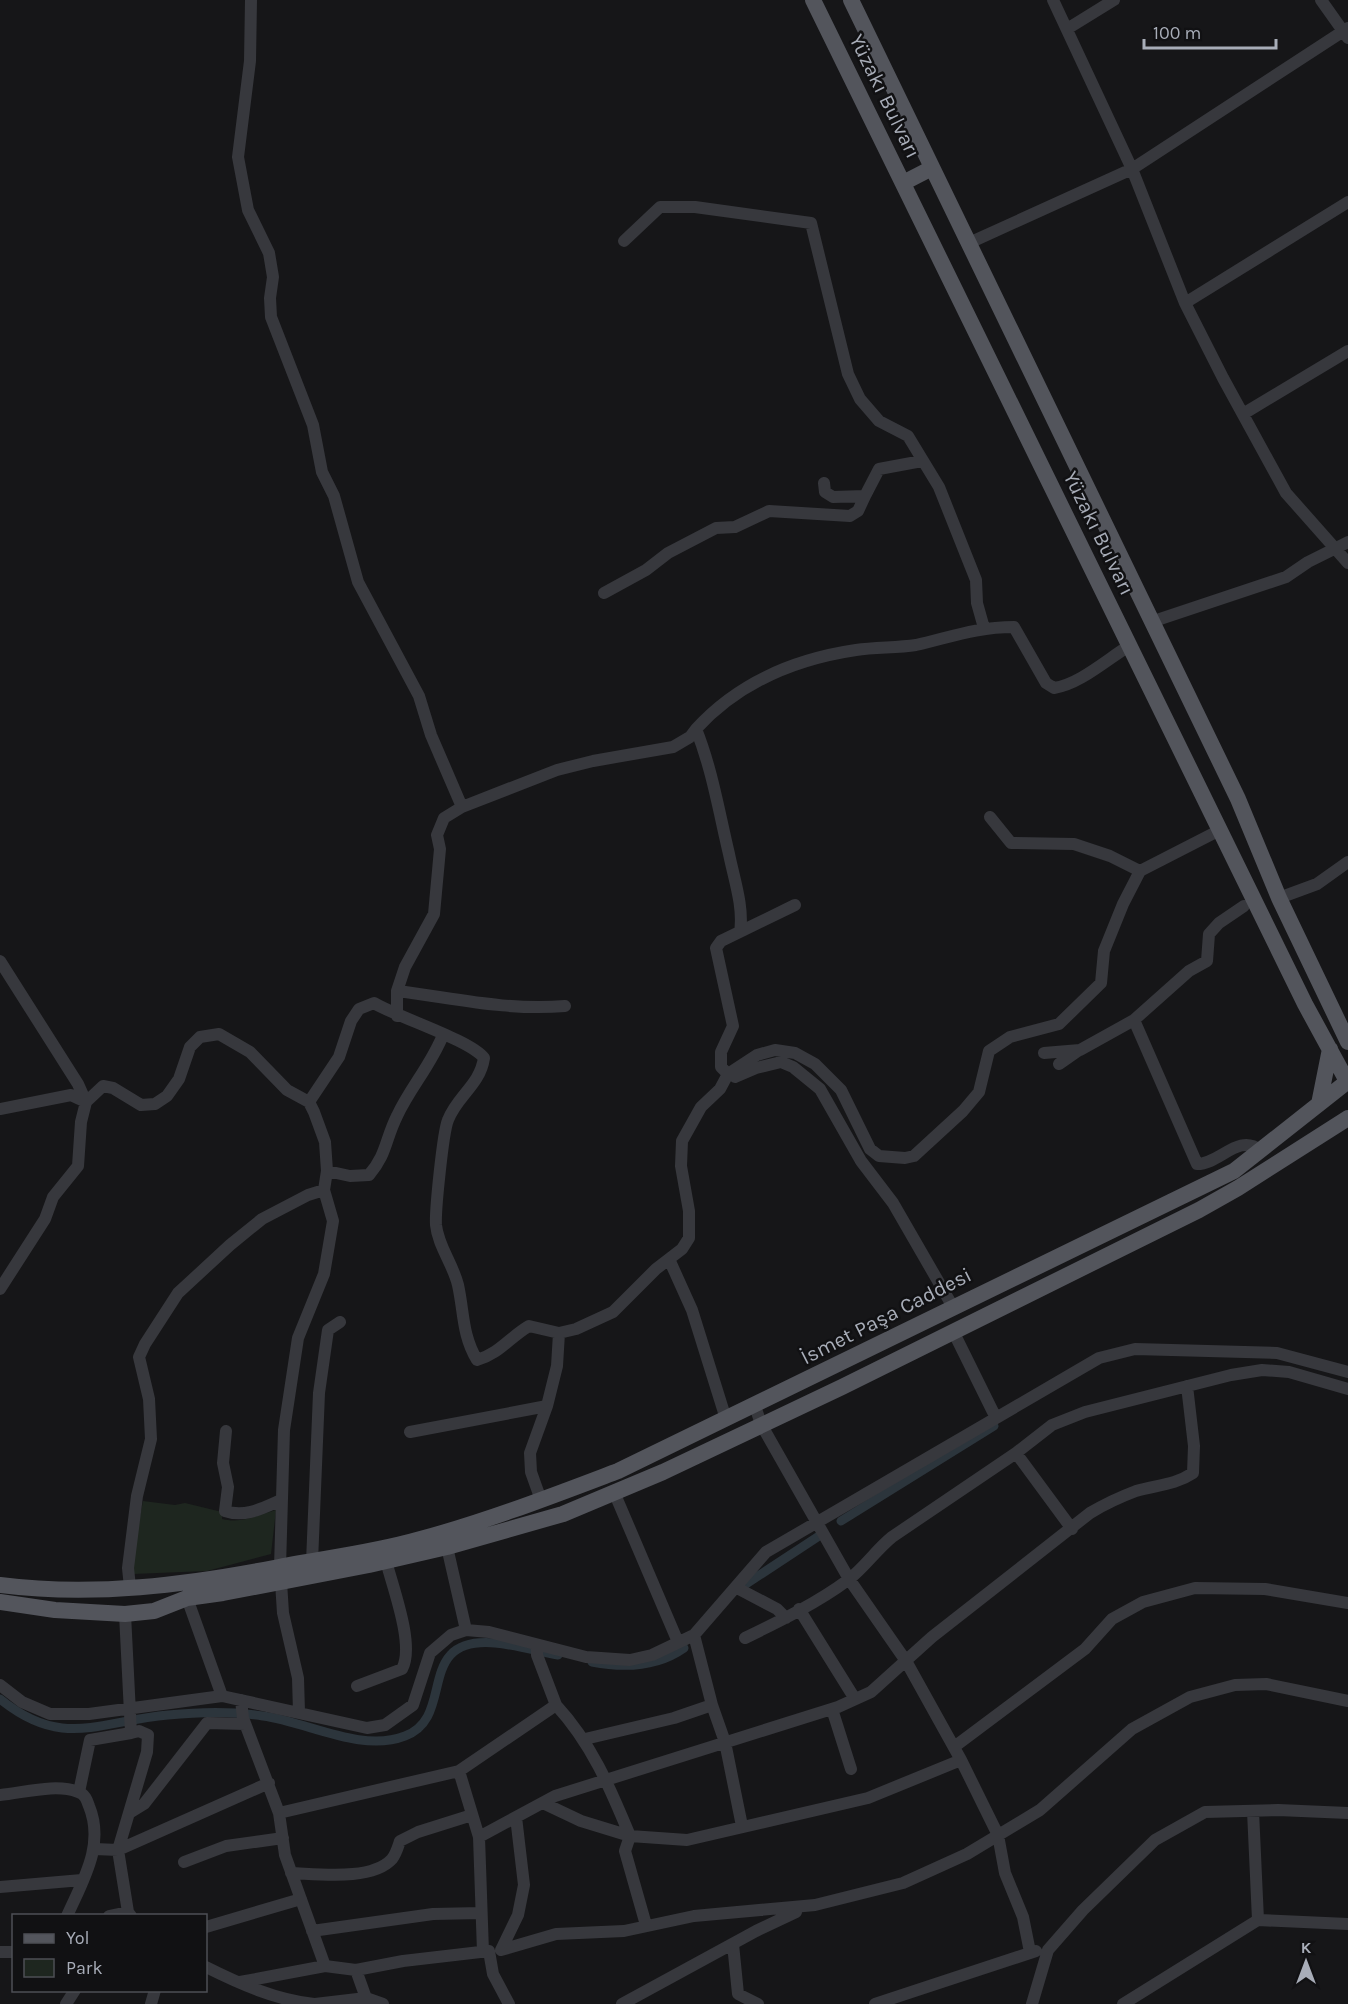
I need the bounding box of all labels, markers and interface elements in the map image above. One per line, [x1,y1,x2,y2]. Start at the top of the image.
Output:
scale bar [1144,12,1276,50]
text: 100 m [1153,22,1201,44]
street label: Yüzakı Bulvarı [845,30,925,162]
street label: Yüzakı Bulvarı [1059,467,1139,599]
street label: İsmet Paşa Caddesi [797,1263,975,1369]
legend [12,1914,207,1992]
text: Yol [66,1927,90,1949]
north arrow [1276,1932,1336,1992]
text: K [1301,1938,1312,1957]
text: Park [66,1957,103,1979]

